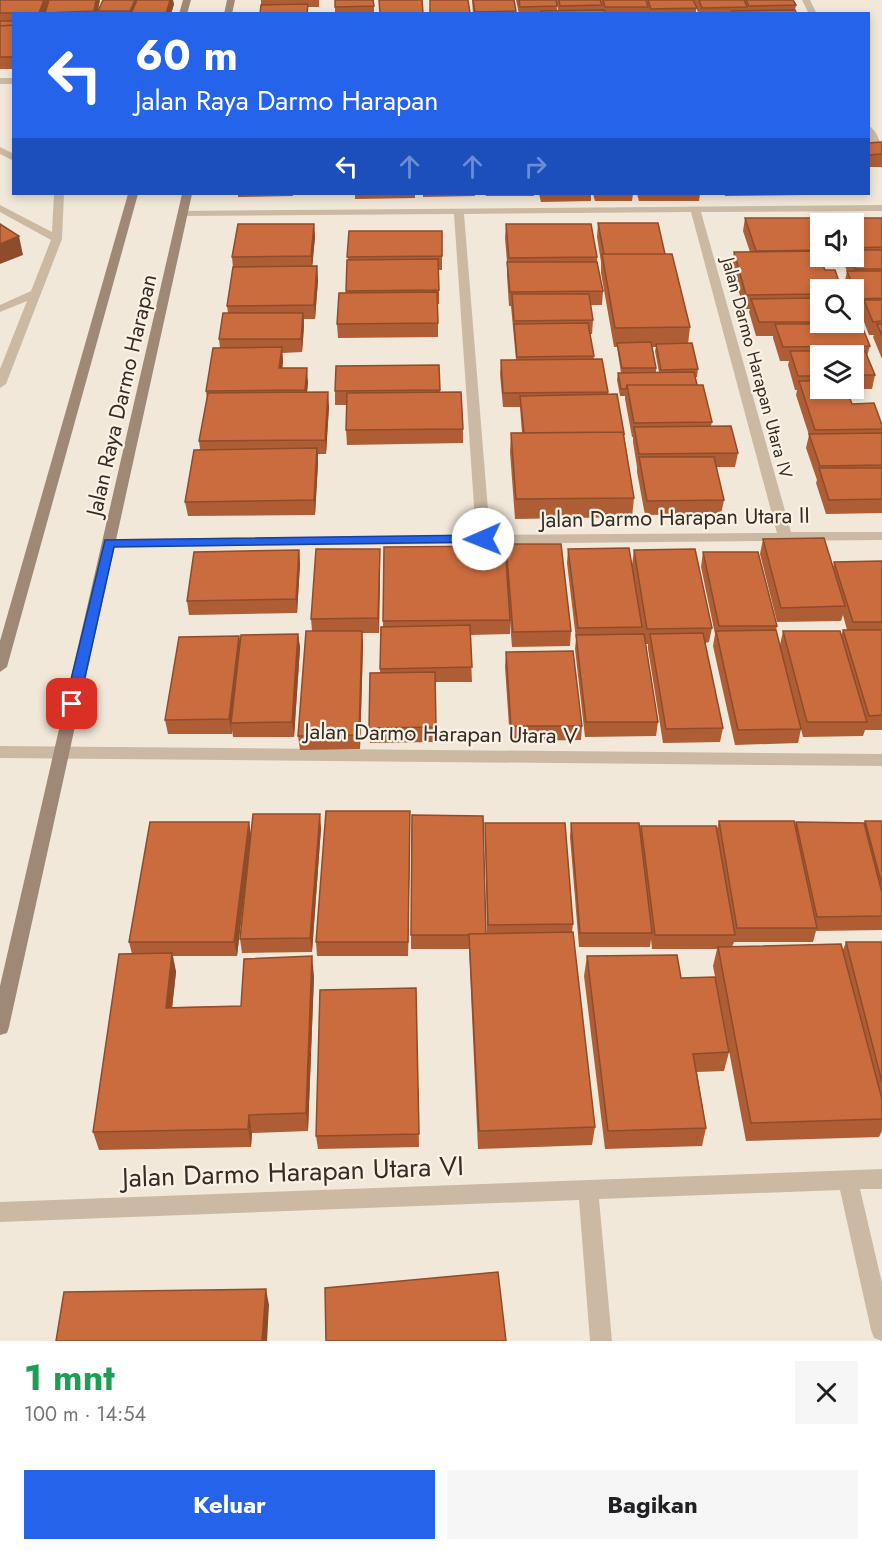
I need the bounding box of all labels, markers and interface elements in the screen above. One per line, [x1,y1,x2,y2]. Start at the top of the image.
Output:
text: 60 m [135,25,238,86]
icon: left [36,36,114,114]
text: Jalan Raya Darmo Harapan [135,81,438,120]
icon: left [330,150,363,183]
icon: ahead [393,150,426,183]
icon: ahead [456,150,489,183]
icon: right [519,150,552,183]
map controls [810,213,864,399]
button: sound [810,213,864,267]
street label: Jalan Darmo Harapan Utara IV [714,253,799,482]
street label: Jalan Raya Darmo Harapan [77,271,164,522]
button: search [810,279,864,333]
button: layers [810,345,864,399]
street label: Jalan Darmo Harapan Utara II [537,499,810,535]
position arrow [451,507,515,571]
pin [46,678,97,729]
icon: arrive [55,687,88,720]
street label: Jalan Darmo Harapan Utara V [301,715,578,751]
street label: Jalan Darmo Harapan Utara VI [119,1146,464,1197]
text: 1 mnt [24,1351,115,1403]
button: close [795,1361,858,1424]
text: 100 m · 14:54 [24,1400,146,1429]
button: Keluar [24,1470,435,1539]
button: Bagikan [447,1470,858,1539]

